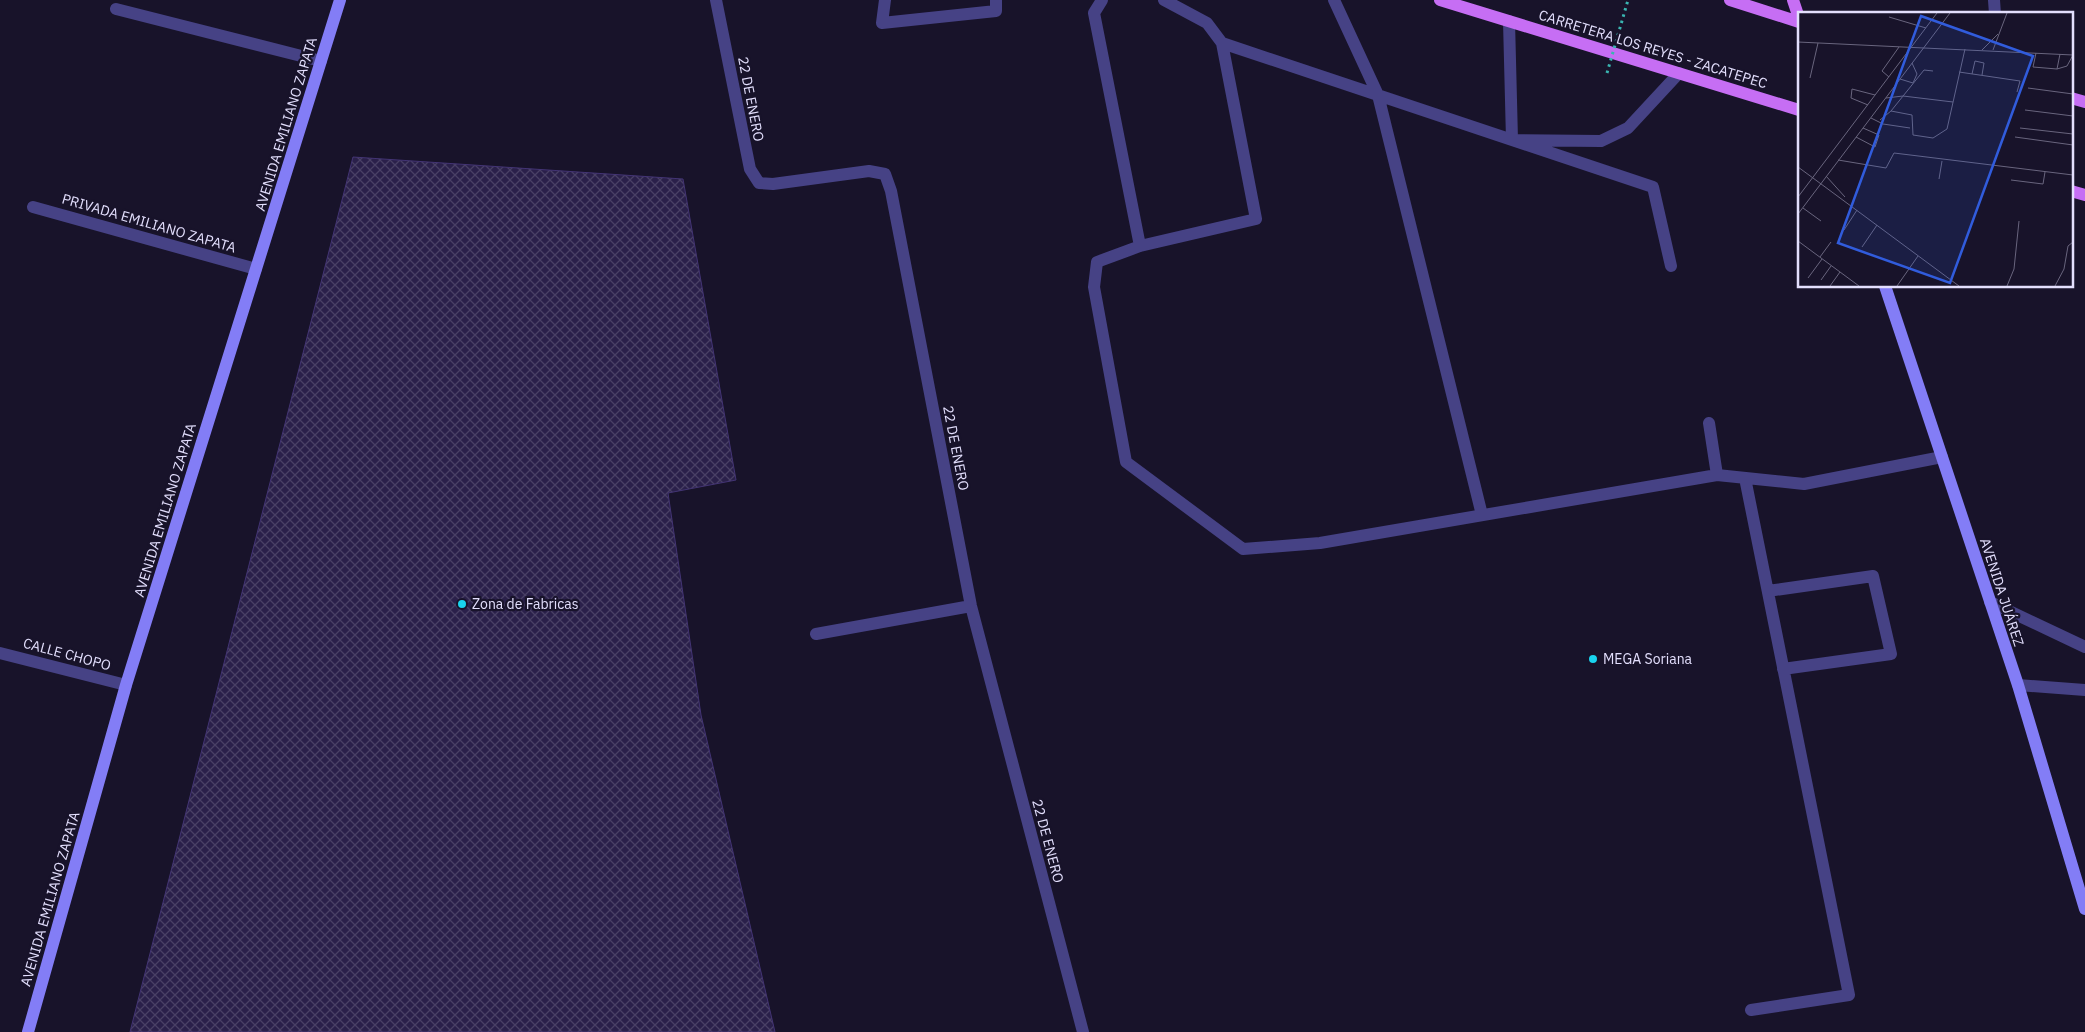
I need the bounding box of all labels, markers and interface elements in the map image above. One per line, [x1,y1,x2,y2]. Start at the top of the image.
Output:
street label: CARRETERA LOS REYES - ZACATEPEC [1537,6,1770,92]
inset map [1798,12,2072,288]
street label: AVENIDA EMILIANO ZAPATA [251,35,321,213]
street label: 22 DE ENERO [734,55,768,143]
street label: PRIVADA EMILIANO ZAPATA [60,189,238,257]
street label: 22 DE ENERO [939,404,973,492]
street label: AVENIDA EMILIANO ZAPATA [130,421,200,599]
street label: AVENIDA JUÁREZ [1976,535,2029,648]
place label: Zona de Fabricas [472,595,579,613]
marker: Zona de Fabricas [456,598,468,610]
street label: CALLE CHOPO [21,634,113,674]
place label: MEGA Soriana [1603,650,1693,668]
marker: MEGA Soriana [1587,653,1599,665]
street label: 22 DE ENERO [1028,797,1068,885]
street label: AVENIDA EMILIANO ZAPATA [16,810,84,988]

